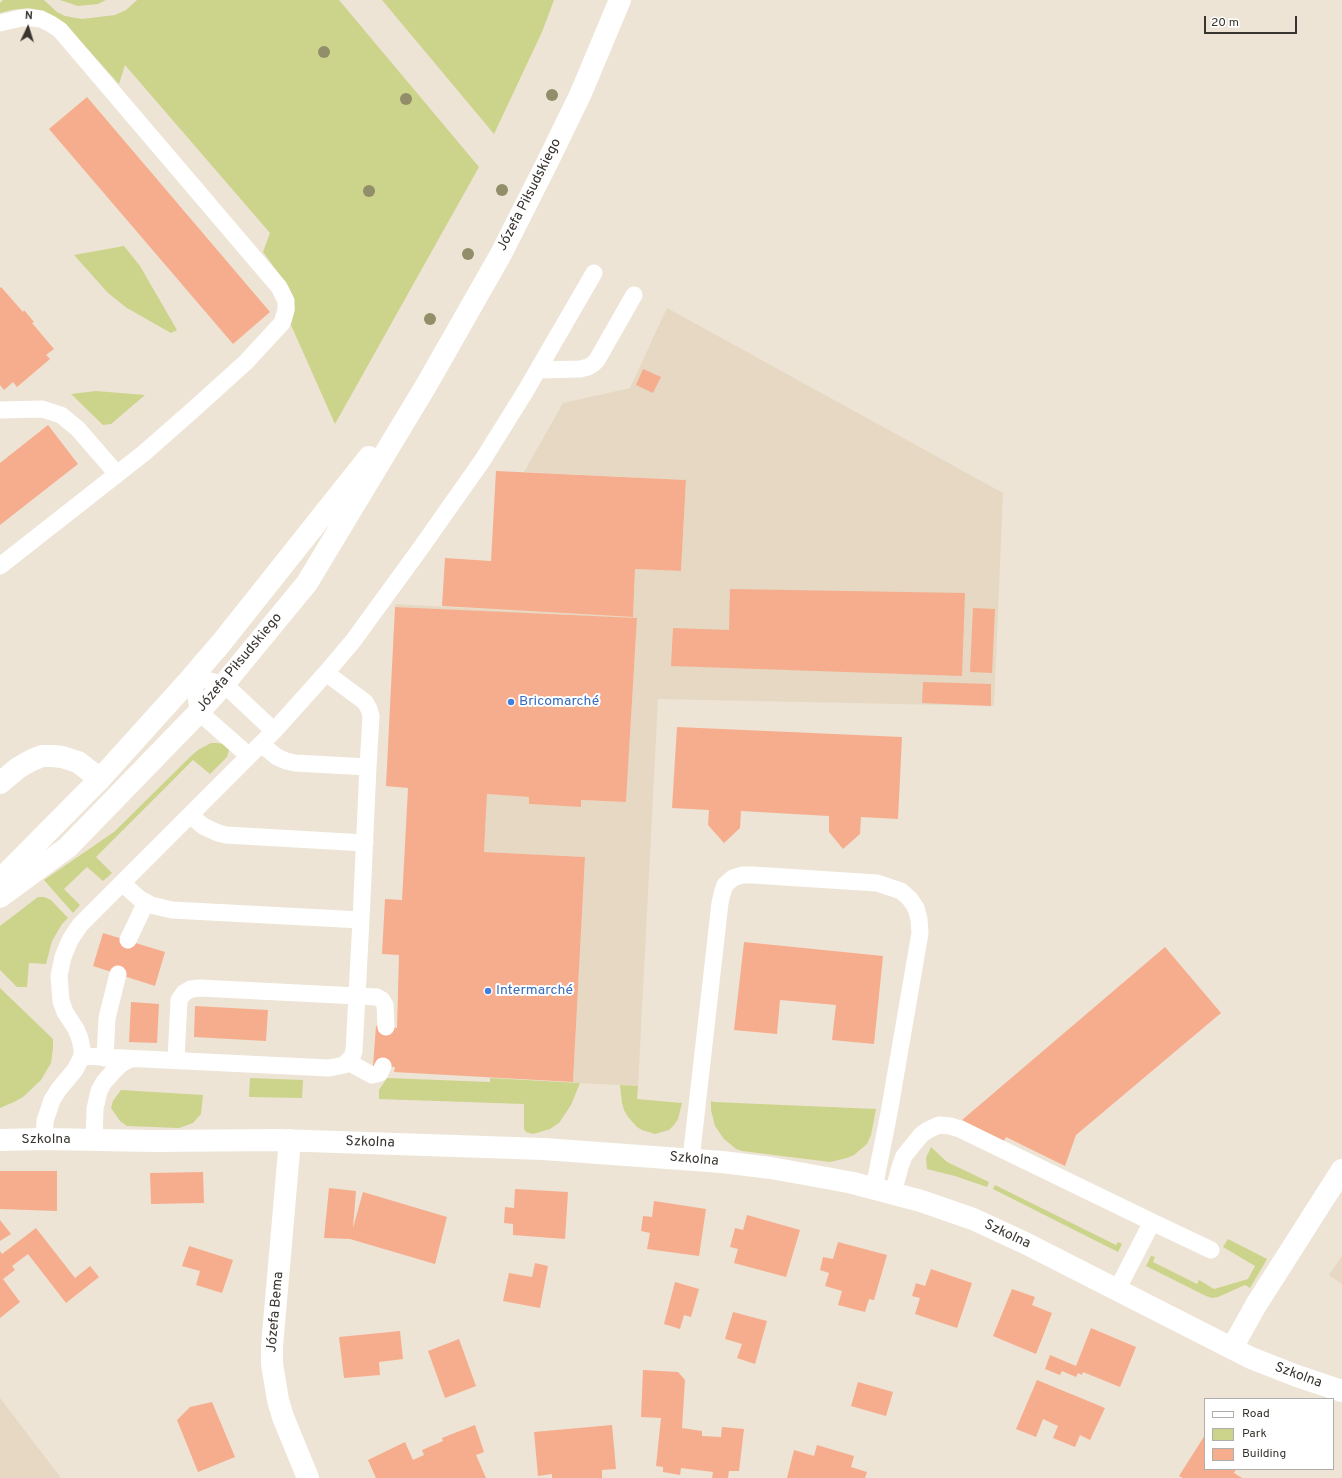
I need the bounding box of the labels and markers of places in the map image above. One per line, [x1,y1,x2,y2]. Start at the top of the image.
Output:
place label: Bricomarché [519,694,599,710]
marker: Bricomarché [506,697,516,707]
place label: Intermarché [496,983,573,999]
marker: Intermarché [483,986,493,996]

